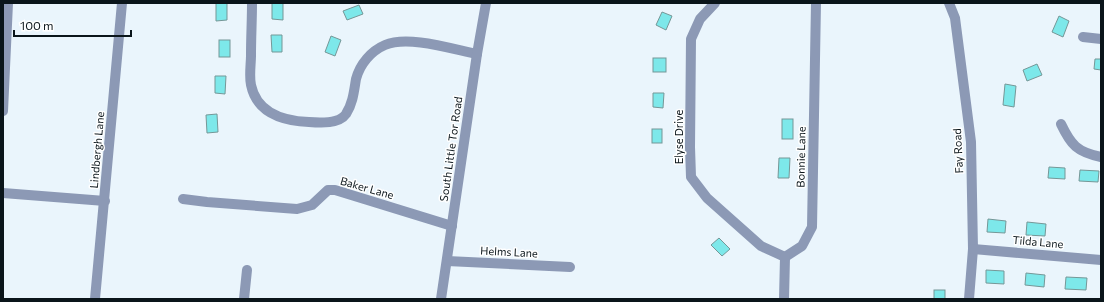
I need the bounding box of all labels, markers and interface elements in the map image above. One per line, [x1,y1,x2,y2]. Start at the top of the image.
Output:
scale bar [14,12,131,38]
text: 100 m [20,18,54,32]
street label: South Little Tor Road [437,96,464,202]
street label: Elyse Drive [672,110,685,164]
street label: Lindbergh Lane [87,111,106,189]
street label: Bonnie Lane [793,126,808,188]
street label: Fay Road [950,128,965,174]
street label: Baker Lane [339,174,396,201]
street label: Tilda Lane [1012,233,1064,250]
street label: Helms Lane [480,243,538,260]

